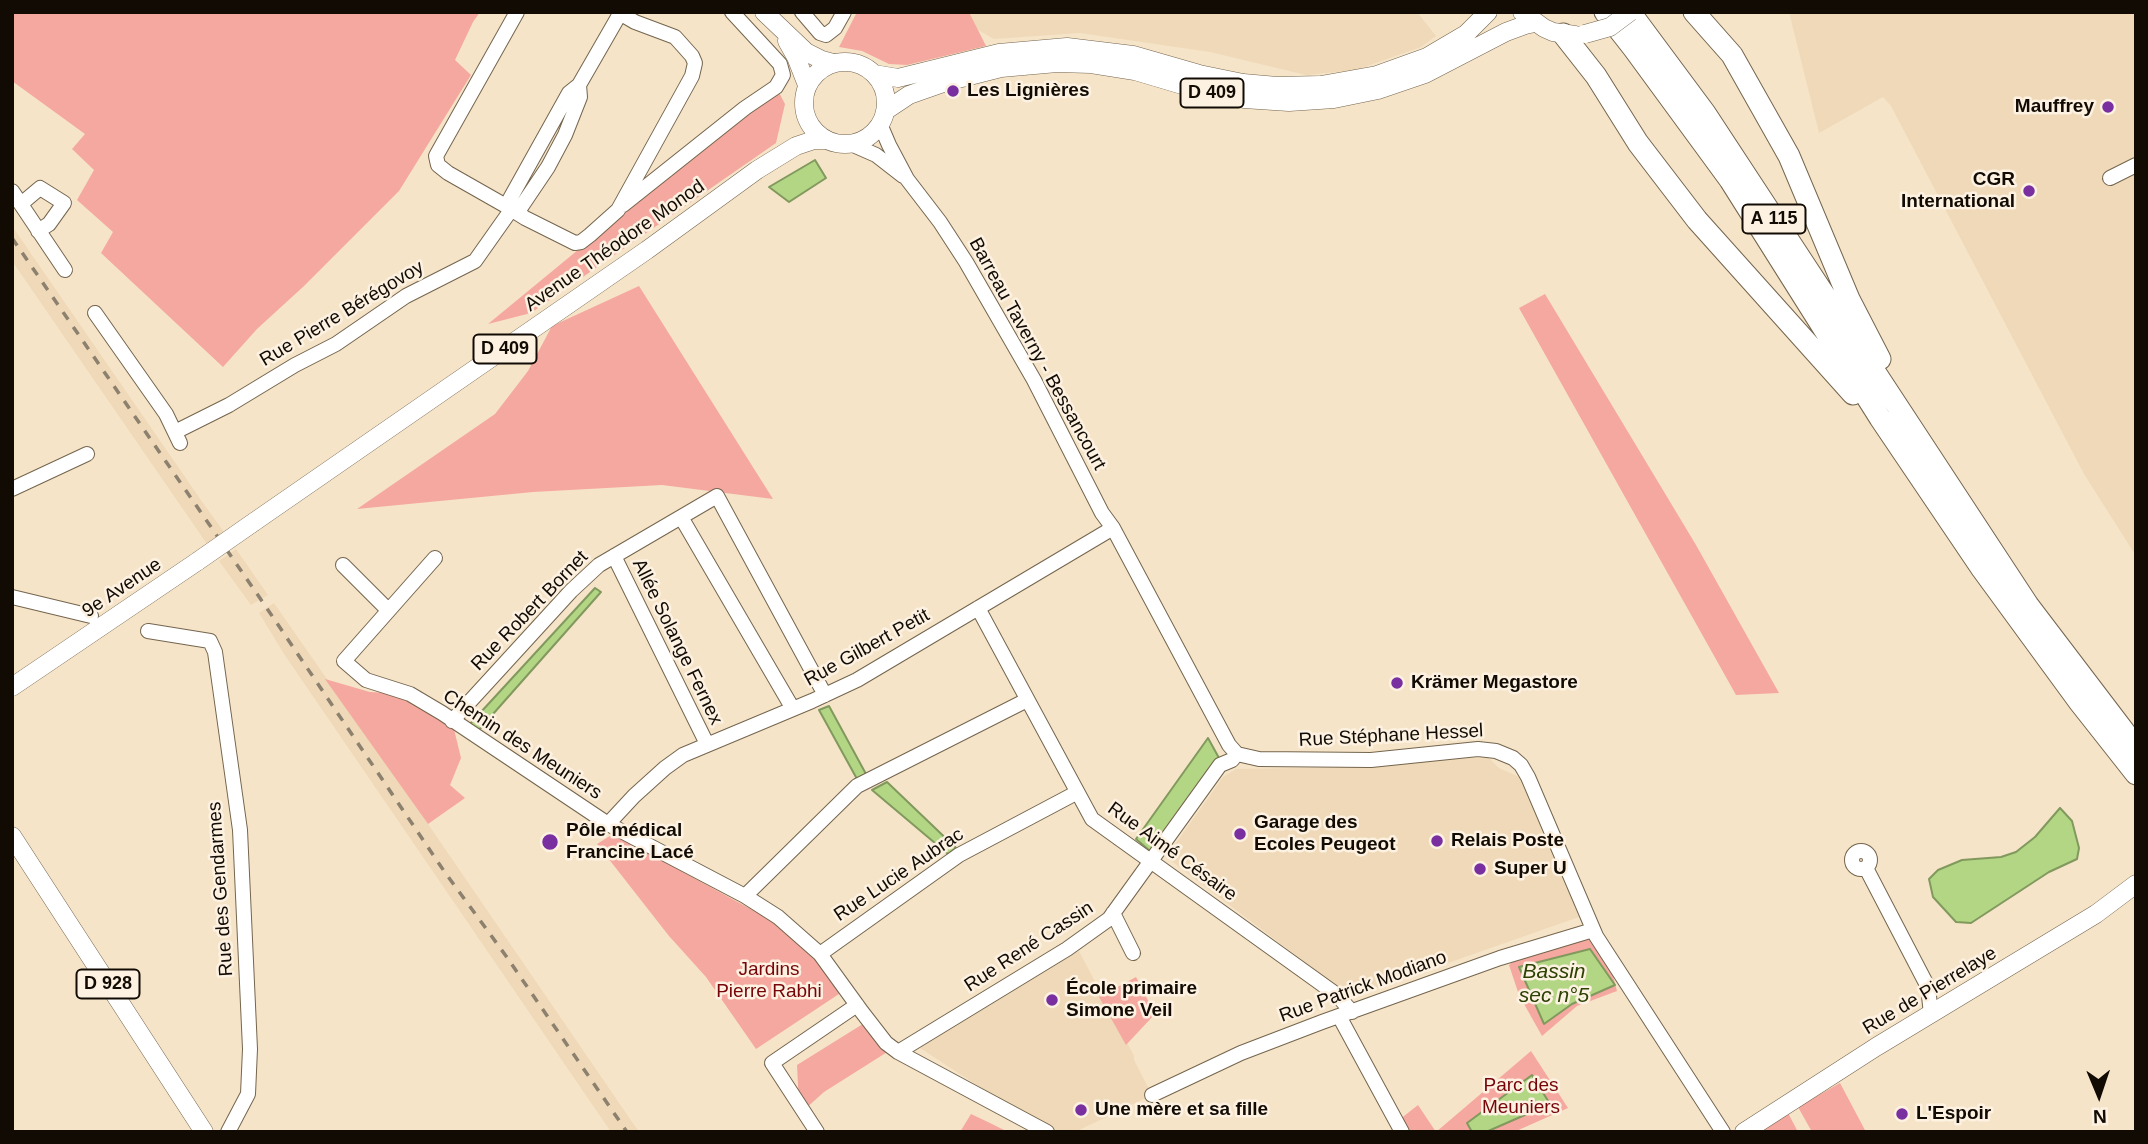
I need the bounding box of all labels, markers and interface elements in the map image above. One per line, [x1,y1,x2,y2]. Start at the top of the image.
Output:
road number: D 409 [1180,78,1244,108]
place label: Les Lignières [967,80,1089,102]
marker: Les Lignières [945,83,961,99]
place label: Mauffrey [2015,96,2094,118]
marker: Mauffrey [2100,99,2116,115]
place label: CGR International [1901,169,2015,213]
street label: Avenue Théodore Monod [521,175,709,317]
marker: CGR International [2021,183,2037,199]
road number: A 115 [1742,204,1806,233]
street label: Barreau Taverny - Bessancourt [964,234,1110,474]
street label: Rue Pierre Bérégovoy [256,256,428,372]
road number: D 409 [474,334,536,363]
street label: Rue Robert Bornet [467,546,593,676]
street label: 9e Avenue [78,553,166,623]
street label: Allée Solange Fernex [627,555,727,729]
street label: Rue Gilbert Petit [801,604,933,692]
place label: Krämer Megastore [1411,672,1578,694]
marker: Krämer Megastore [1389,675,1405,691]
street label: Chemin des Meuniers [438,685,606,805]
street label: Rue Stéphane Hessel [1298,720,1484,752]
street label: Rue Aimé Césaire [1103,797,1241,907]
street label: Rue des Gendarmes [204,801,238,977]
place label: Garage des Ecoles Peugeot [1254,812,1395,856]
place label: Pôle médical Francine Lacé [566,820,694,864]
street label: Rue Lucie Aubrac [830,823,968,927]
marker: Garage des Ecoles Peugeot [1232,826,1248,842]
place label: Relais Poste [1451,830,1564,852]
marker: Pôle médical Francine Lacé [540,832,560,852]
marker: Relais Poste [1429,833,1445,849]
place label: Super U [1494,858,1567,880]
marker: Super U [1472,861,1488,877]
street label: Rue René Cassin [960,897,1098,997]
street label: Rue de Pierrelaye [1859,942,2001,1040]
street label: Rue Patrick Modiano [1276,946,1450,1028]
park label: Jardins Pierre Rabhi [716,959,822,1003]
water label: Bassin sec n°5 [1519,959,1589,1009]
road number: D 928 [76,970,140,999]
place label: École primaire Simone Veil [1066,978,1197,1022]
marker: École primaire Simone Veil [1044,992,1060,1008]
north arrow [2064,1060,2134,1130]
park label: Parc des Meuniers [1482,1075,1560,1119]
place label: Une mère et sa fille [1095,1099,1268,1121]
marker: Une mère et sa fille [1073,1102,1089,1118]
place label: L'Espoir [1916,1103,1991,1125]
marker: L'Espoir [1894,1106,1910,1122]
text: N [2093,1106,2107,1127]

